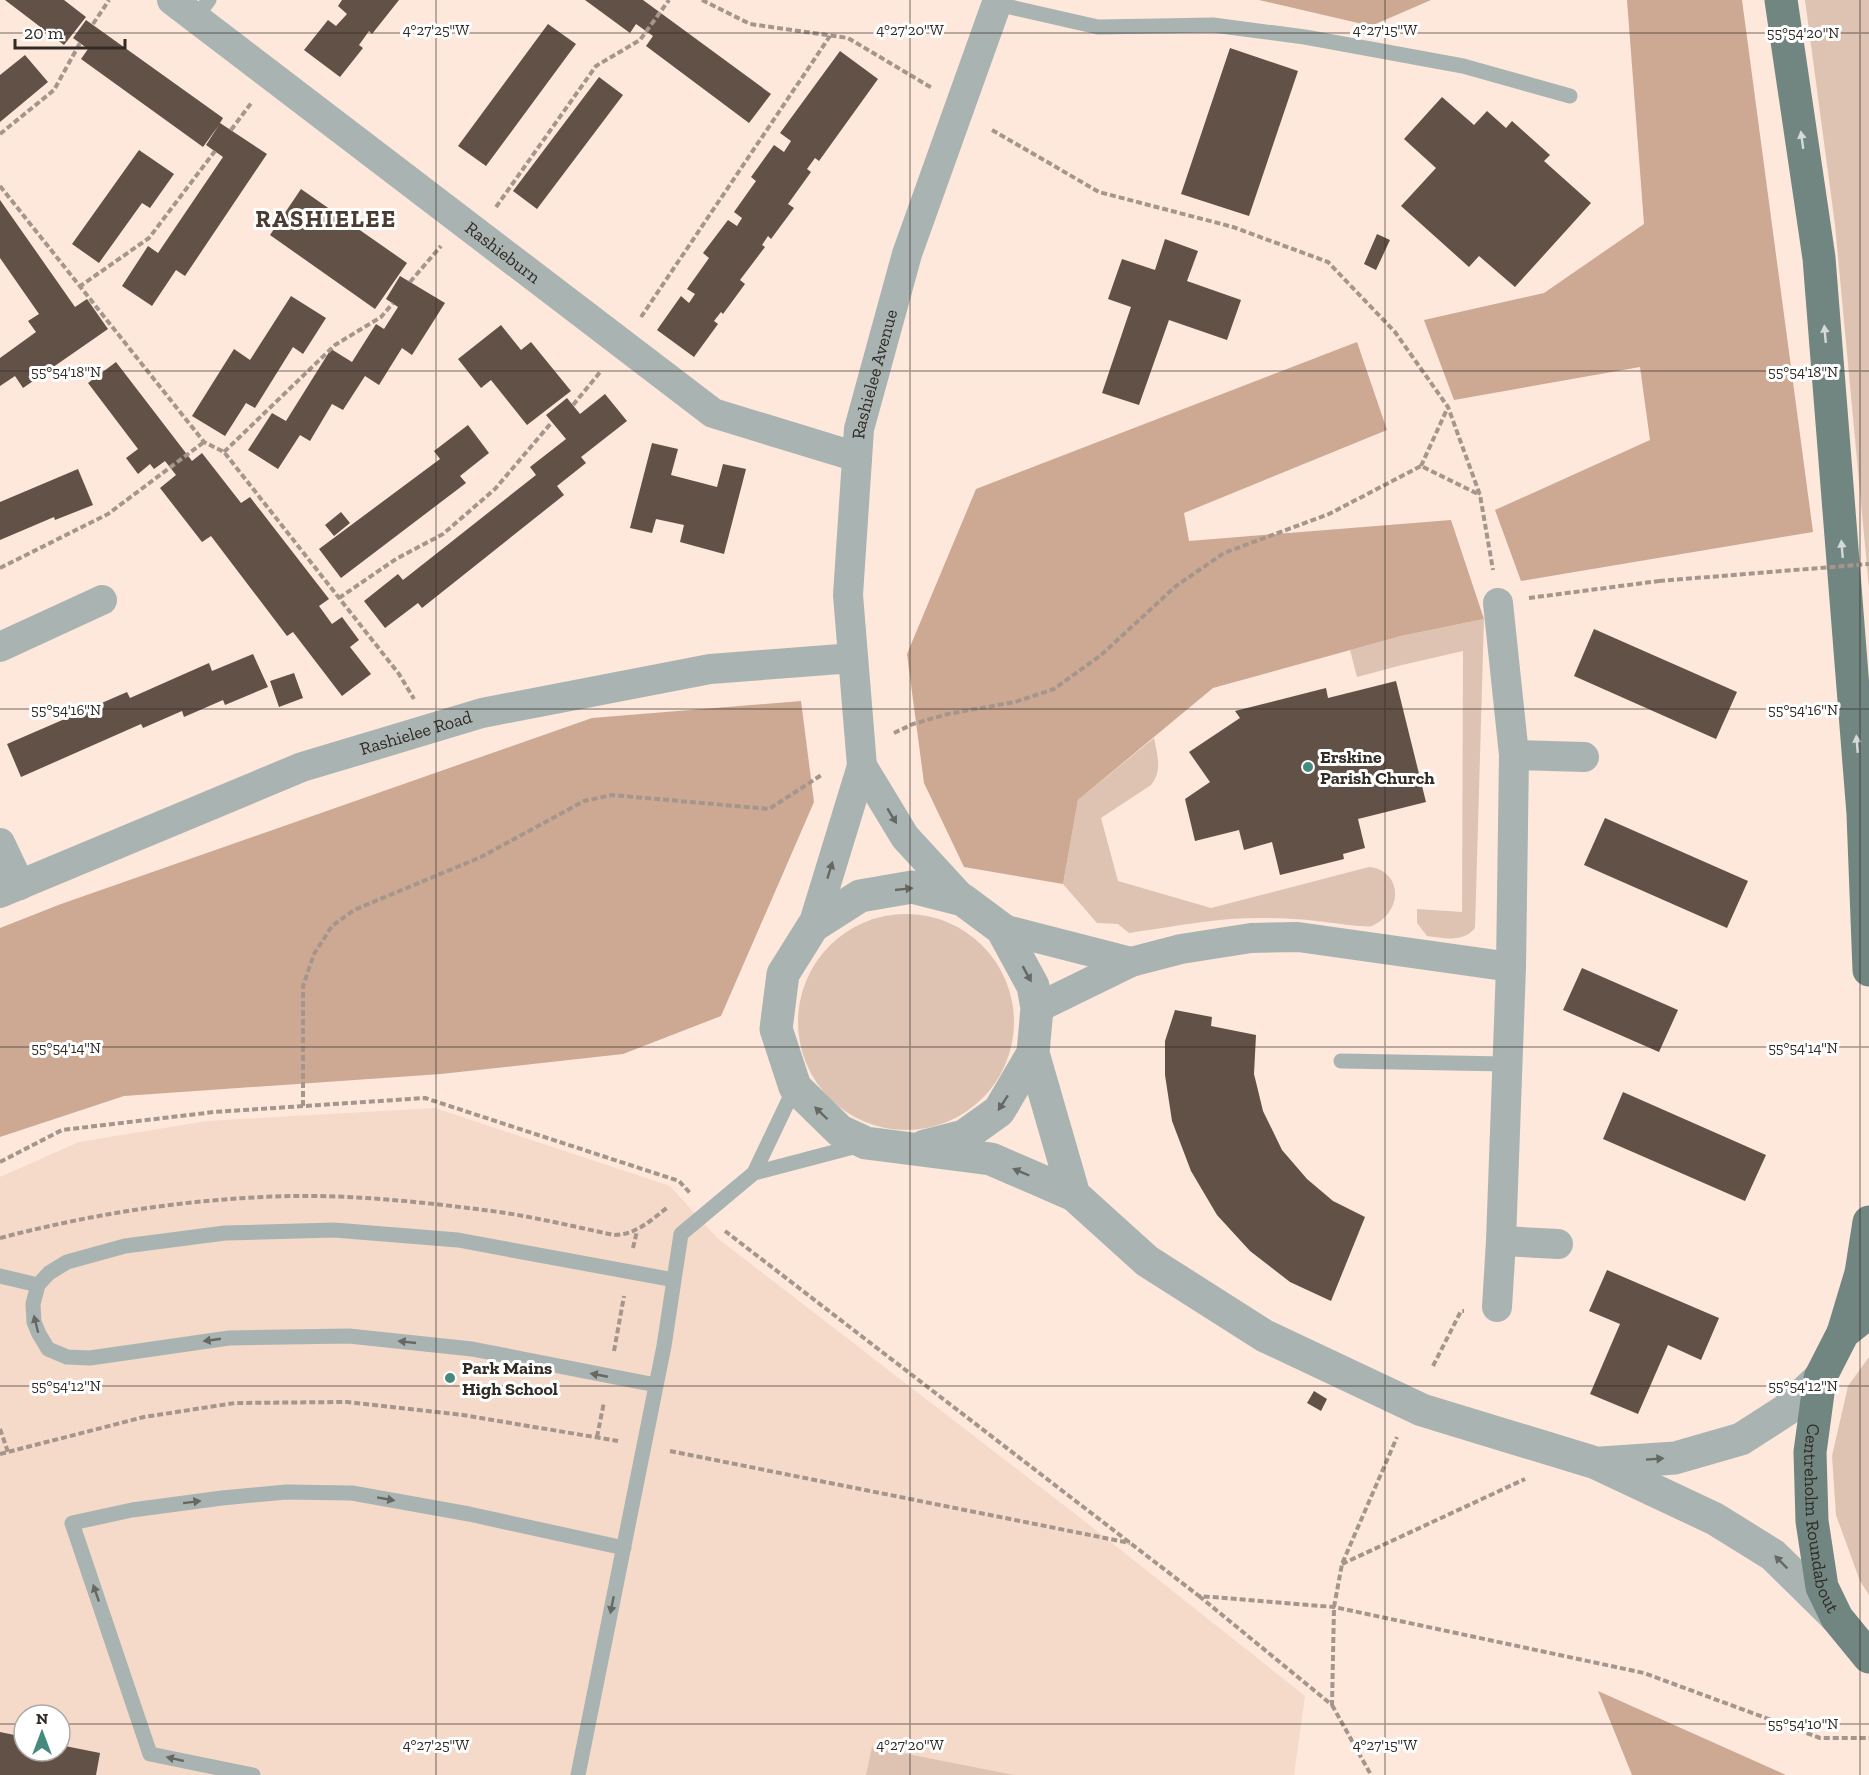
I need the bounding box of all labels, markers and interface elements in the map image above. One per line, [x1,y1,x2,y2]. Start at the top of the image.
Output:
scale bar [15,12,124,50]
text: 4°27'25"W [403,21,469,39]
text: 4°27'20"W [876,21,944,39]
text: 4°27'15"W [1353,21,1417,39]
text: 20 m [24,22,64,44]
text: 55°54'20"N [1767,24,1839,42]
one-way arrow [1797,131,1806,150]
district label: RASHIELEE [255,204,397,233]
street label: Rashieburn [461,217,545,289]
street label: Rashielee Avenue [847,307,902,440]
one-way arrow [1820,324,1830,343]
text: 55°54'18"N [31,363,101,381]
text: 55°54'18"N [1768,363,1838,381]
one-way arrow [1837,540,1847,559]
text: 55°54'16"N [31,701,101,719]
text: 55°54'16"N [1768,701,1838,719]
street label: Rashielee Road [357,706,475,760]
one-way arrow [1853,734,1862,753]
place label: Erskine Parish Church [1320,746,1435,789]
marker: Erskine Parish Church [1301,760,1315,774]
one-way arrow [887,808,898,824]
one-way arrow [826,861,835,879]
one-way arrow [895,884,914,894]
one-way arrow [1022,966,1032,983]
text: 55°54'14"N [31,1039,101,1057]
text: 55°54'14"N [1768,1039,1838,1057]
one-way arrow [998,1095,1009,1111]
one-way arrow [814,1106,829,1120]
one-way arrow [1011,1167,1029,1177]
one-way arrow [31,1315,41,1333]
one-way arrow [203,1336,222,1345]
one-way arrow [397,1337,416,1347]
place label: Park Mains High School [462,1357,558,1400]
one-way arrow [589,1370,608,1379]
marker: Park Mains High School [443,1371,457,1385]
text: 55°54'12"N [31,1377,101,1395]
text: 55°54'12"N [1768,1377,1838,1395]
street label: Centreholm Roundabout [1799,1422,1844,1617]
one-way arrow [1645,1455,1664,1464]
one-way arrow [376,1495,395,1504]
one-way arrow [182,1498,201,1507]
one-way arrow [1774,1556,1788,1570]
one-way arrow [90,1584,100,1602]
one-way arrow [607,1596,616,1615]
north arrow [12,1703,72,1763]
text: N [36,1709,48,1728]
text: 55°54'10"N [1768,1715,1838,1733]
text: 4°27'25"W [403,1736,469,1754]
text: 4°27'20"W [876,1736,944,1754]
text: 4°27'15"W [1353,1736,1417,1754]
one-way arrow [165,1754,184,1764]

